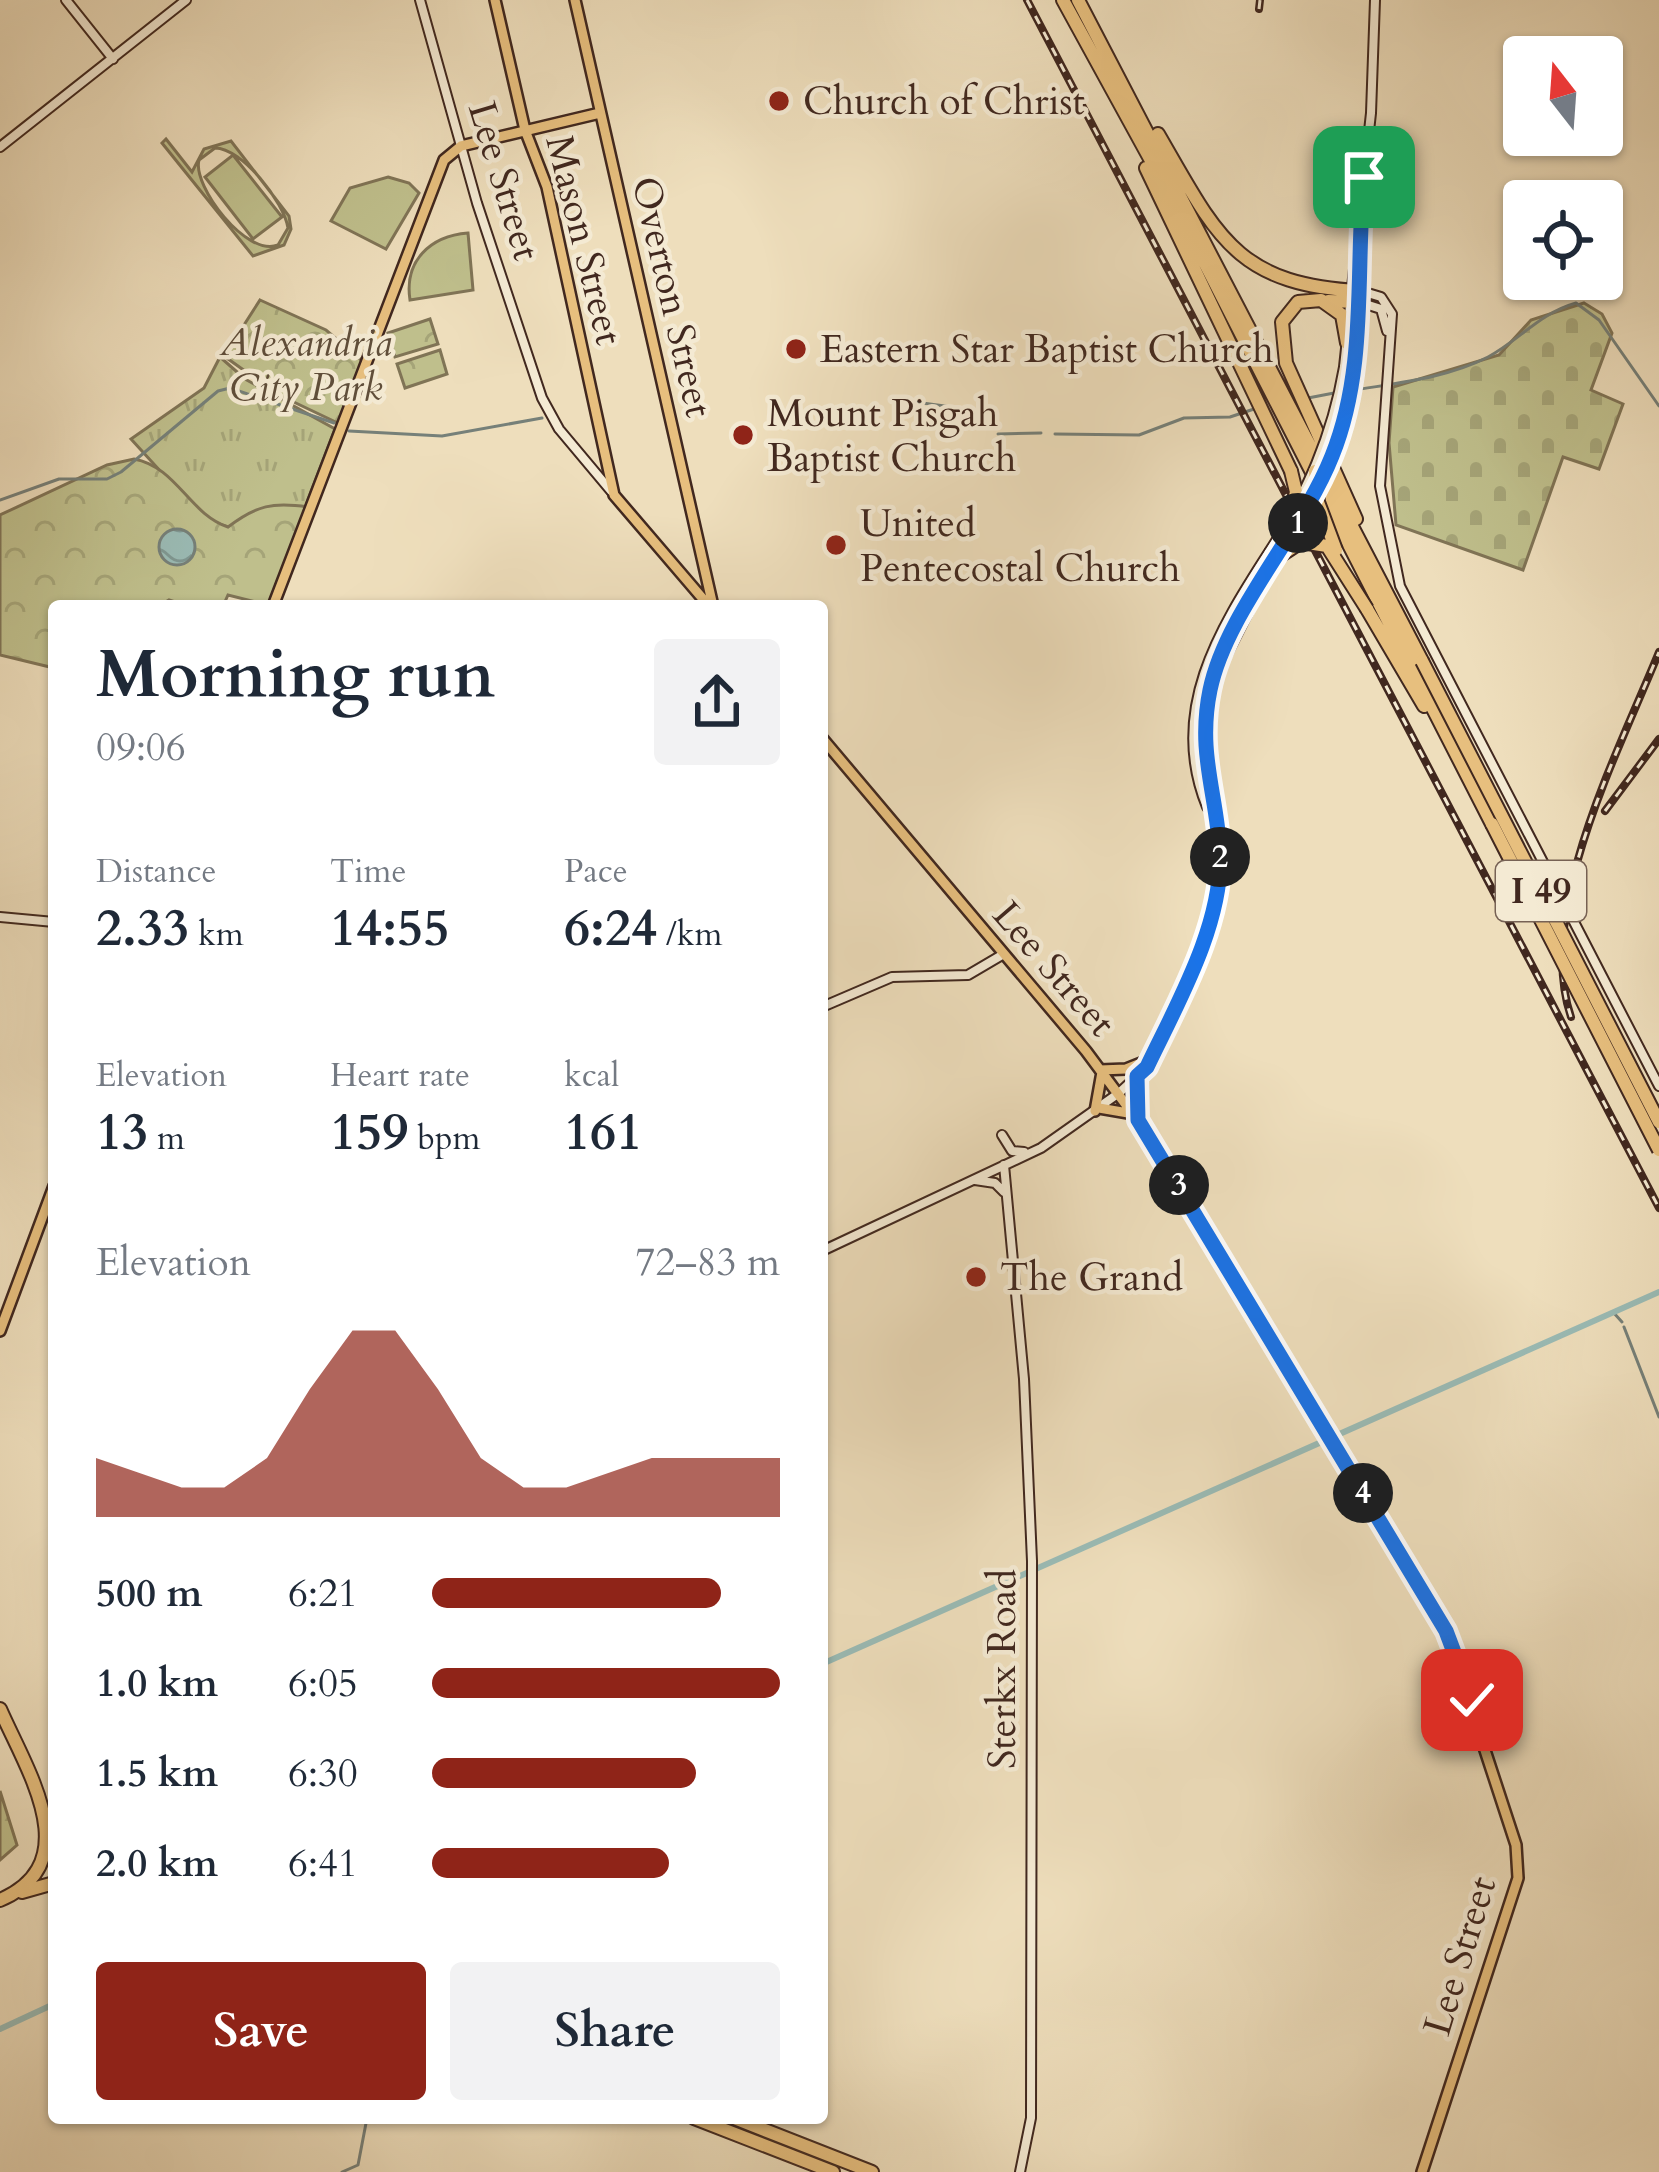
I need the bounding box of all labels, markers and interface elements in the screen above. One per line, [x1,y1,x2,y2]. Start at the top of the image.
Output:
north arrow [1503,36,1623,156]
map controls [1503,36,1623,300]
place label: Church of Christ [803,75,1085,128]
marker: Church of Christ [766,88,792,114]
street label: Lee Street [455,95,553,267]
pin [1313,126,1415,228]
street label: Mason Street [532,130,636,350]
icon: arrive [1331,144,1397,210]
street label: Overton Street [619,172,725,422]
button: locate [1503,180,1623,300]
park label: Alexandria City Park [219,316,392,414]
place label: Eastern Star Baptist Church [820,323,1274,376]
marker: Eastern Star Baptist Church [783,336,809,362]
place label: Mount Pisgah Baptist Church [767,387,1016,485]
marker: Mount Pisgah Baptist Church [730,422,756,448]
pin: 1 [1268,493,1328,553]
place label: United Pentecostal Church [860,497,1181,595]
text: 1 [1290,500,1306,545]
marker: United Pentecostal Church [823,532,849,558]
text: Morning run [96,631,495,720]
button: share [654,639,780,765]
text: 09:06 [96,721,186,774]
pin: 2 [1190,827,1250,887]
text: 2 [1212,834,1228,879]
text: Distance [96,849,217,894]
text: Time [330,849,406,894]
text: Pace [564,849,628,894]
road number: I 49 [1496,861,1586,921]
street label: Lee Street [980,890,1128,1048]
text: 2.33 [96,894,189,964]
text: 14:55 [330,894,449,964]
text: 6:24 [564,894,657,964]
text: km [189,912,244,957]
text: /km [657,912,722,957]
text: Elevation [96,1053,227,1098]
text: Heart rate [330,1053,470,1098]
text: kcal [564,1053,619,1098]
text: 13 [96,1098,148,1168]
text: 159 [330,1098,408,1168]
text: 161 [564,1098,642,1168]
text: m [148,1116,185,1161]
text: bpm [408,1116,480,1161]
pin: 3 [1149,1155,1209,1215]
text: 3 [1171,1162,1187,1207]
text: Elevation [96,1236,251,1289]
text: 72–83 m [635,1236,780,1289]
place label: The Grand [1000,1251,1183,1304]
marker: The Grand [963,1264,989,1290]
pin: 4 [1333,1463,1393,1523]
text: 4 [1355,1470,1371,1515]
text: 500 m [96,1567,202,1620]
text: 6:21 [288,1567,358,1620]
street label: Sterkx Road [976,1569,1029,1769]
pin [1421,1649,1523,1751]
text: 1.0 km [96,1657,218,1710]
text: 6:05 [288,1657,358,1710]
icon: check [1439,1667,1505,1733]
text: 1.5 km [96,1747,218,1800]
text: 6:30 [288,1747,358,1800]
text: 2.0 km [96,1837,218,1890]
text: 6:41 [288,1837,358,1890]
street label: Lee Street [1411,1870,1509,2042]
button: Save [96,1962,426,2100]
button: Share [450,1962,780,2100]

